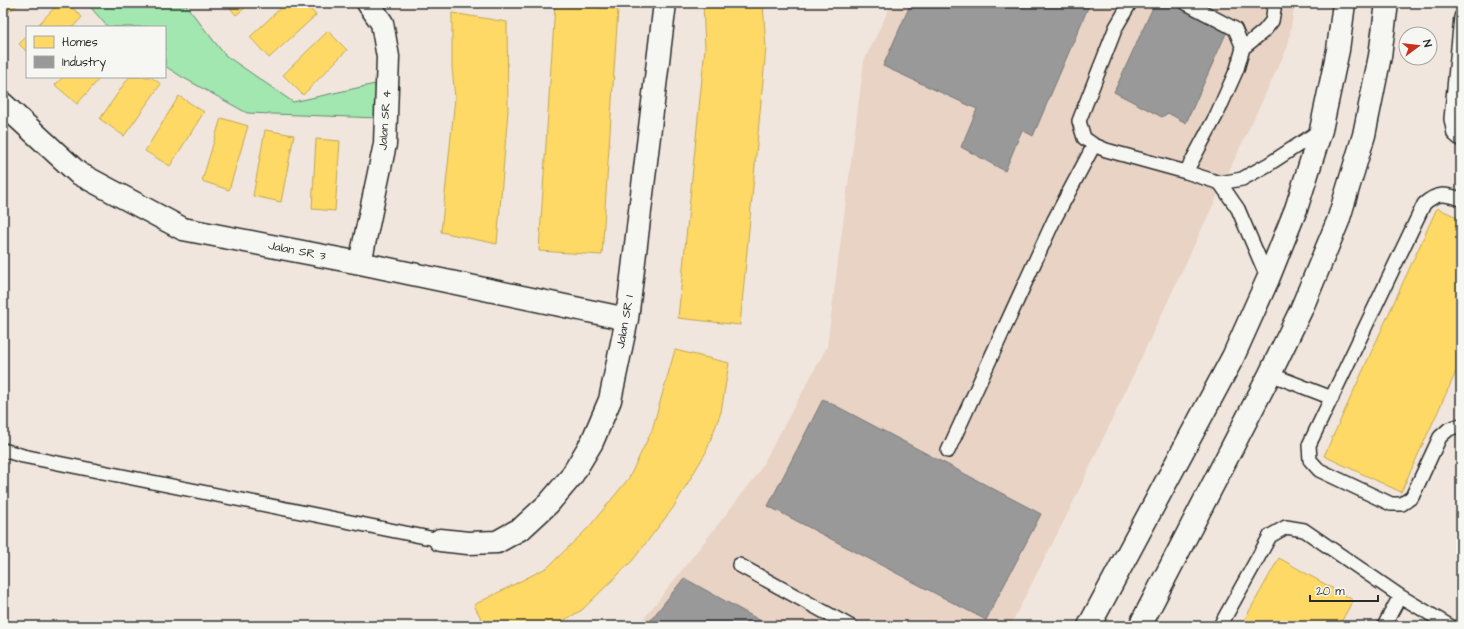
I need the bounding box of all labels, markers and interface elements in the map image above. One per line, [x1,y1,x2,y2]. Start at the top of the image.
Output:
legend [26,26,166,78]
north arrow [1398,26,1438,66]
text: Homes [62,34,98,51]
text: N [1419,38,1435,49]
text: Industry [62,54,107,72]
street label: Jalan SR 4 [374,89,396,151]
street label: Jalan SR 3 [267,237,327,265]
street label: Jalan SR 1 [612,294,638,350]
scale bar [1310,577,1378,603]
text: 20 m [1316,583,1345,600]

